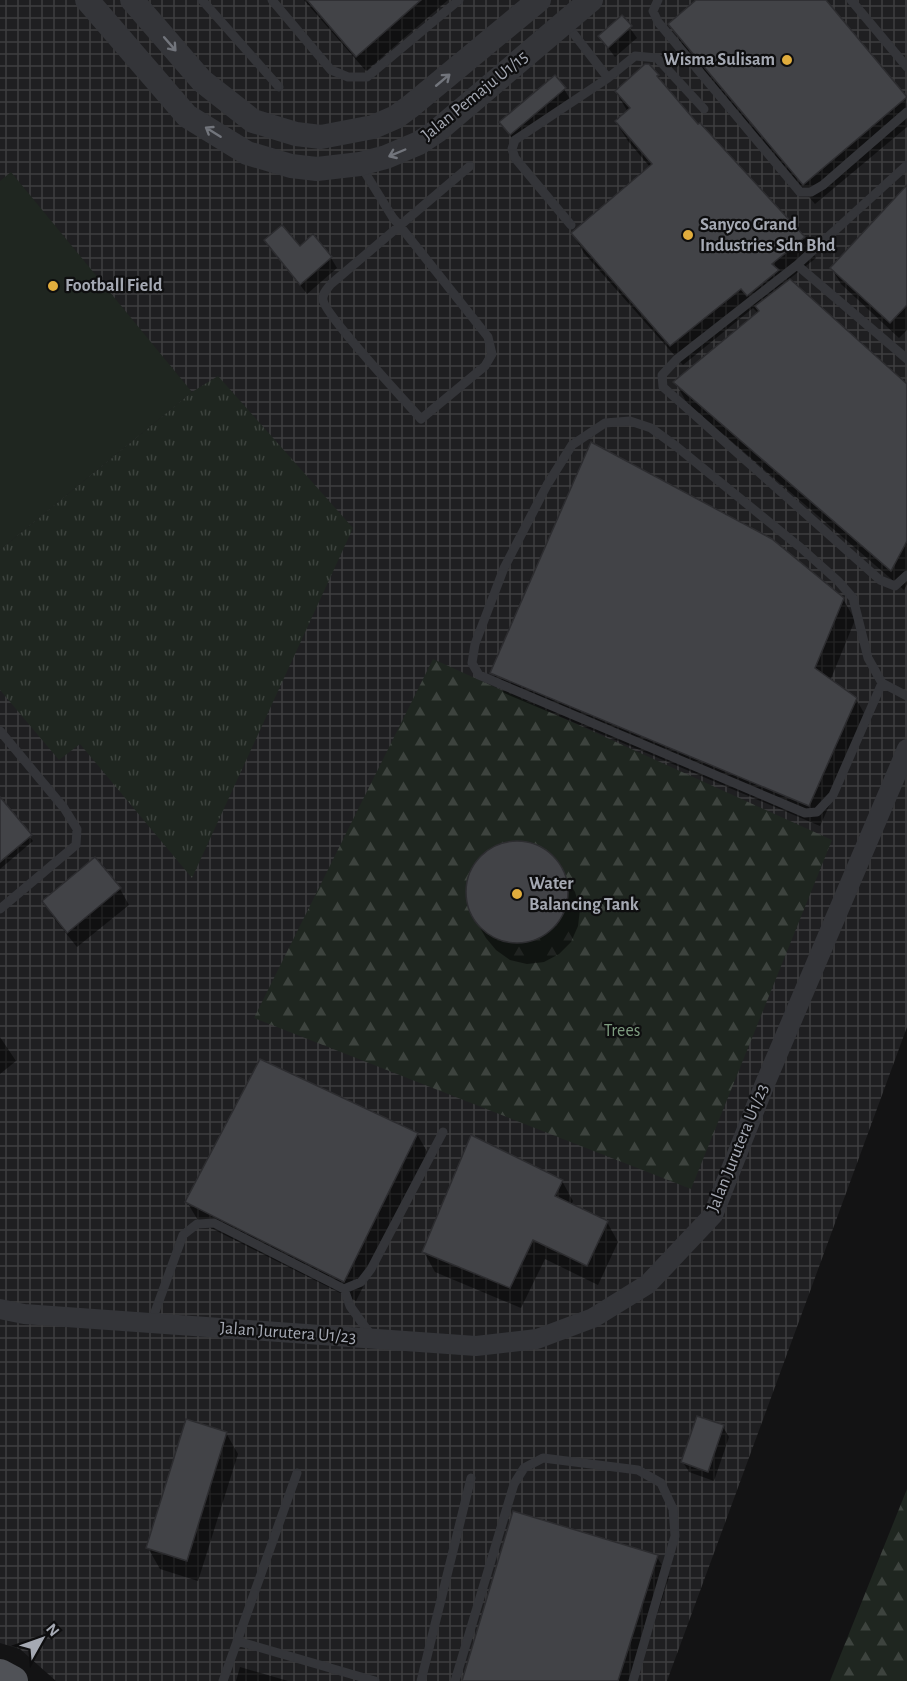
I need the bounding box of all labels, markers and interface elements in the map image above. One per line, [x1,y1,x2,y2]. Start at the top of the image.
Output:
one-way arrow [164,36,177,52]
street label: Jalan Pemaju U1/15 [418,48,532,144]
place label: Wisma Sulisam [663,51,775,69]
marker: Wisma Sulisam [780,53,794,67]
one-way arrow [435,73,450,87]
one-way arrow [204,125,221,138]
one-way arrow [388,148,406,159]
place label: Sanyco Grand Industries Sdn Bhd [700,216,836,255]
marker: Sanyco Grand Industries Sdn Bhd [681,228,695,242]
place label: Football Field [65,277,163,295]
marker: Football Field [46,279,60,293]
place label: Water Balancing Tank [529,875,639,914]
marker: Water Balancing Tank [510,887,524,901]
park label: Trees [604,1022,640,1040]
street label: Jalan Jurutera U1/23 [704,1081,772,1215]
street label: Jalan Jurutera U1/23 [219,1319,357,1347]
north arrow [12,1609,72,1669]
text: N [43,1621,62,1639]

